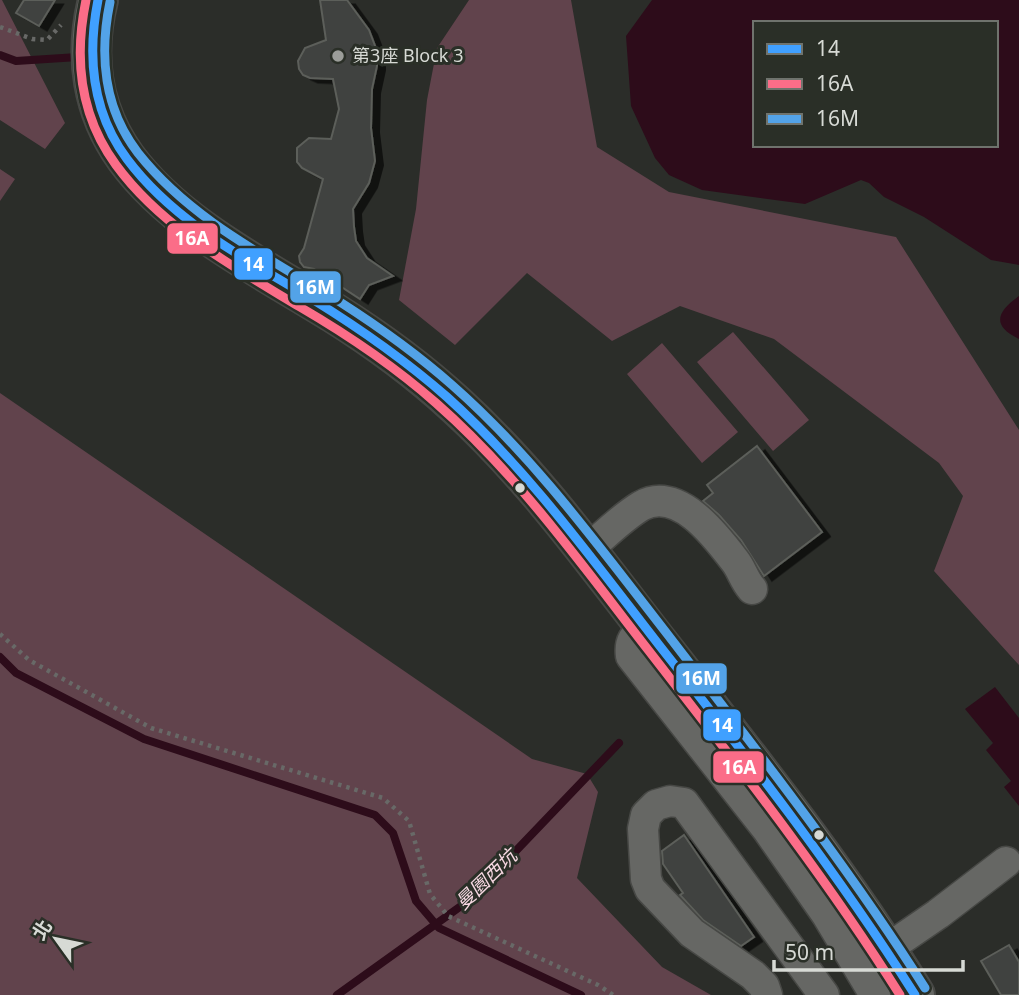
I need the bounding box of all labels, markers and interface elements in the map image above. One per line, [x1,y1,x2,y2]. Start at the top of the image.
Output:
legend [753,21,998,147]
text: 14 [816,34,840,62]
place label: 第3座 Block 3 [352,43,463,67]
marker: 第3座 Block 3 [330,48,346,64]
text: 16A [816,69,854,97]
text: 16M [816,104,859,132]
line badge: 16A [166,222,219,255]
text: 16A [175,225,210,251]
line badge: 14 [233,247,274,281]
text: 14 [242,251,264,277]
line badge: 16M [289,270,342,304]
text: 16M [295,274,335,300]
unlabelled marker [513,481,527,495]
line badge: 16M [675,662,728,695]
text: 16M [681,665,721,691]
line badge: 14 [702,708,742,742]
text: 14 [711,712,733,738]
line badge: 16A [712,750,765,784]
text: 16A [722,754,757,780]
unlabelled marker [812,828,826,842]
water label: 曼園西坑 [450,841,525,915]
north arrow [21,904,91,974]
text: 北 [26,915,58,945]
scale bar [774,928,963,972]
text: 50 m [785,938,834,966]

